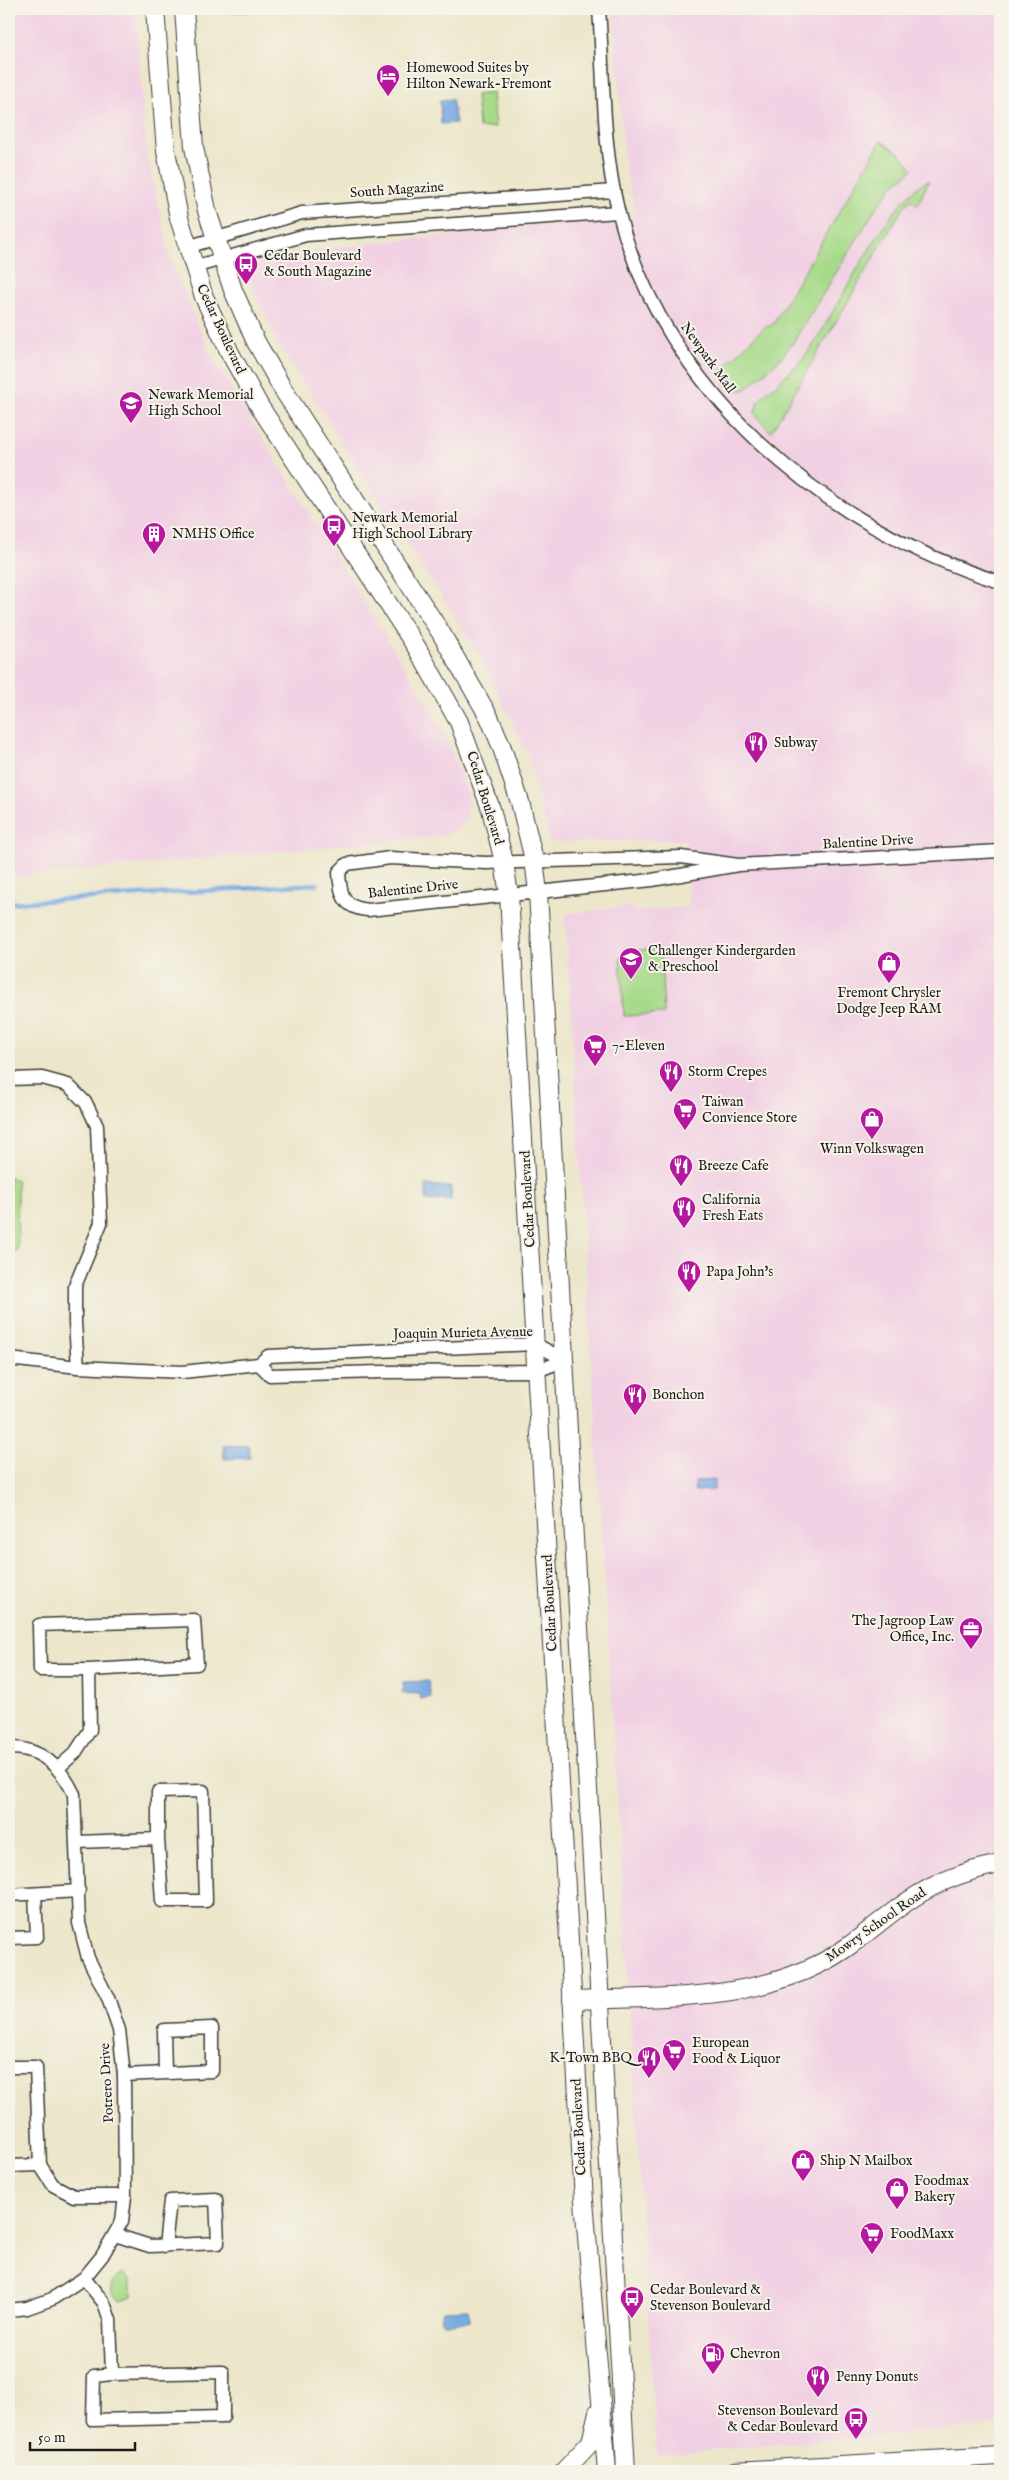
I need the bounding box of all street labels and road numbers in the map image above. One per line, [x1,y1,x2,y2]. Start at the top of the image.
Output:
street label: South Magazine [349,178,445,202]
street label: Cedar Boulevard [192,281,250,377]
street label: Newpark Mall [676,319,740,397]
street label: Cedar Boulevard [462,749,508,848]
street label: Balentine Drive [822,831,914,853]
street label: Balentine Drive [367,875,460,903]
street label: Cedar Boulevard [516,1149,540,1248]
street label: Joaquin Murieta Avenue [391,1323,534,1343]
street label: Cedar Boulevard [538,1553,562,1652]
street label: Mowry School Road [822,1883,930,1966]
street label: Potrero Drive [96,2042,118,2123]
street label: Cedar Boulevard [567,2077,591,2176]

